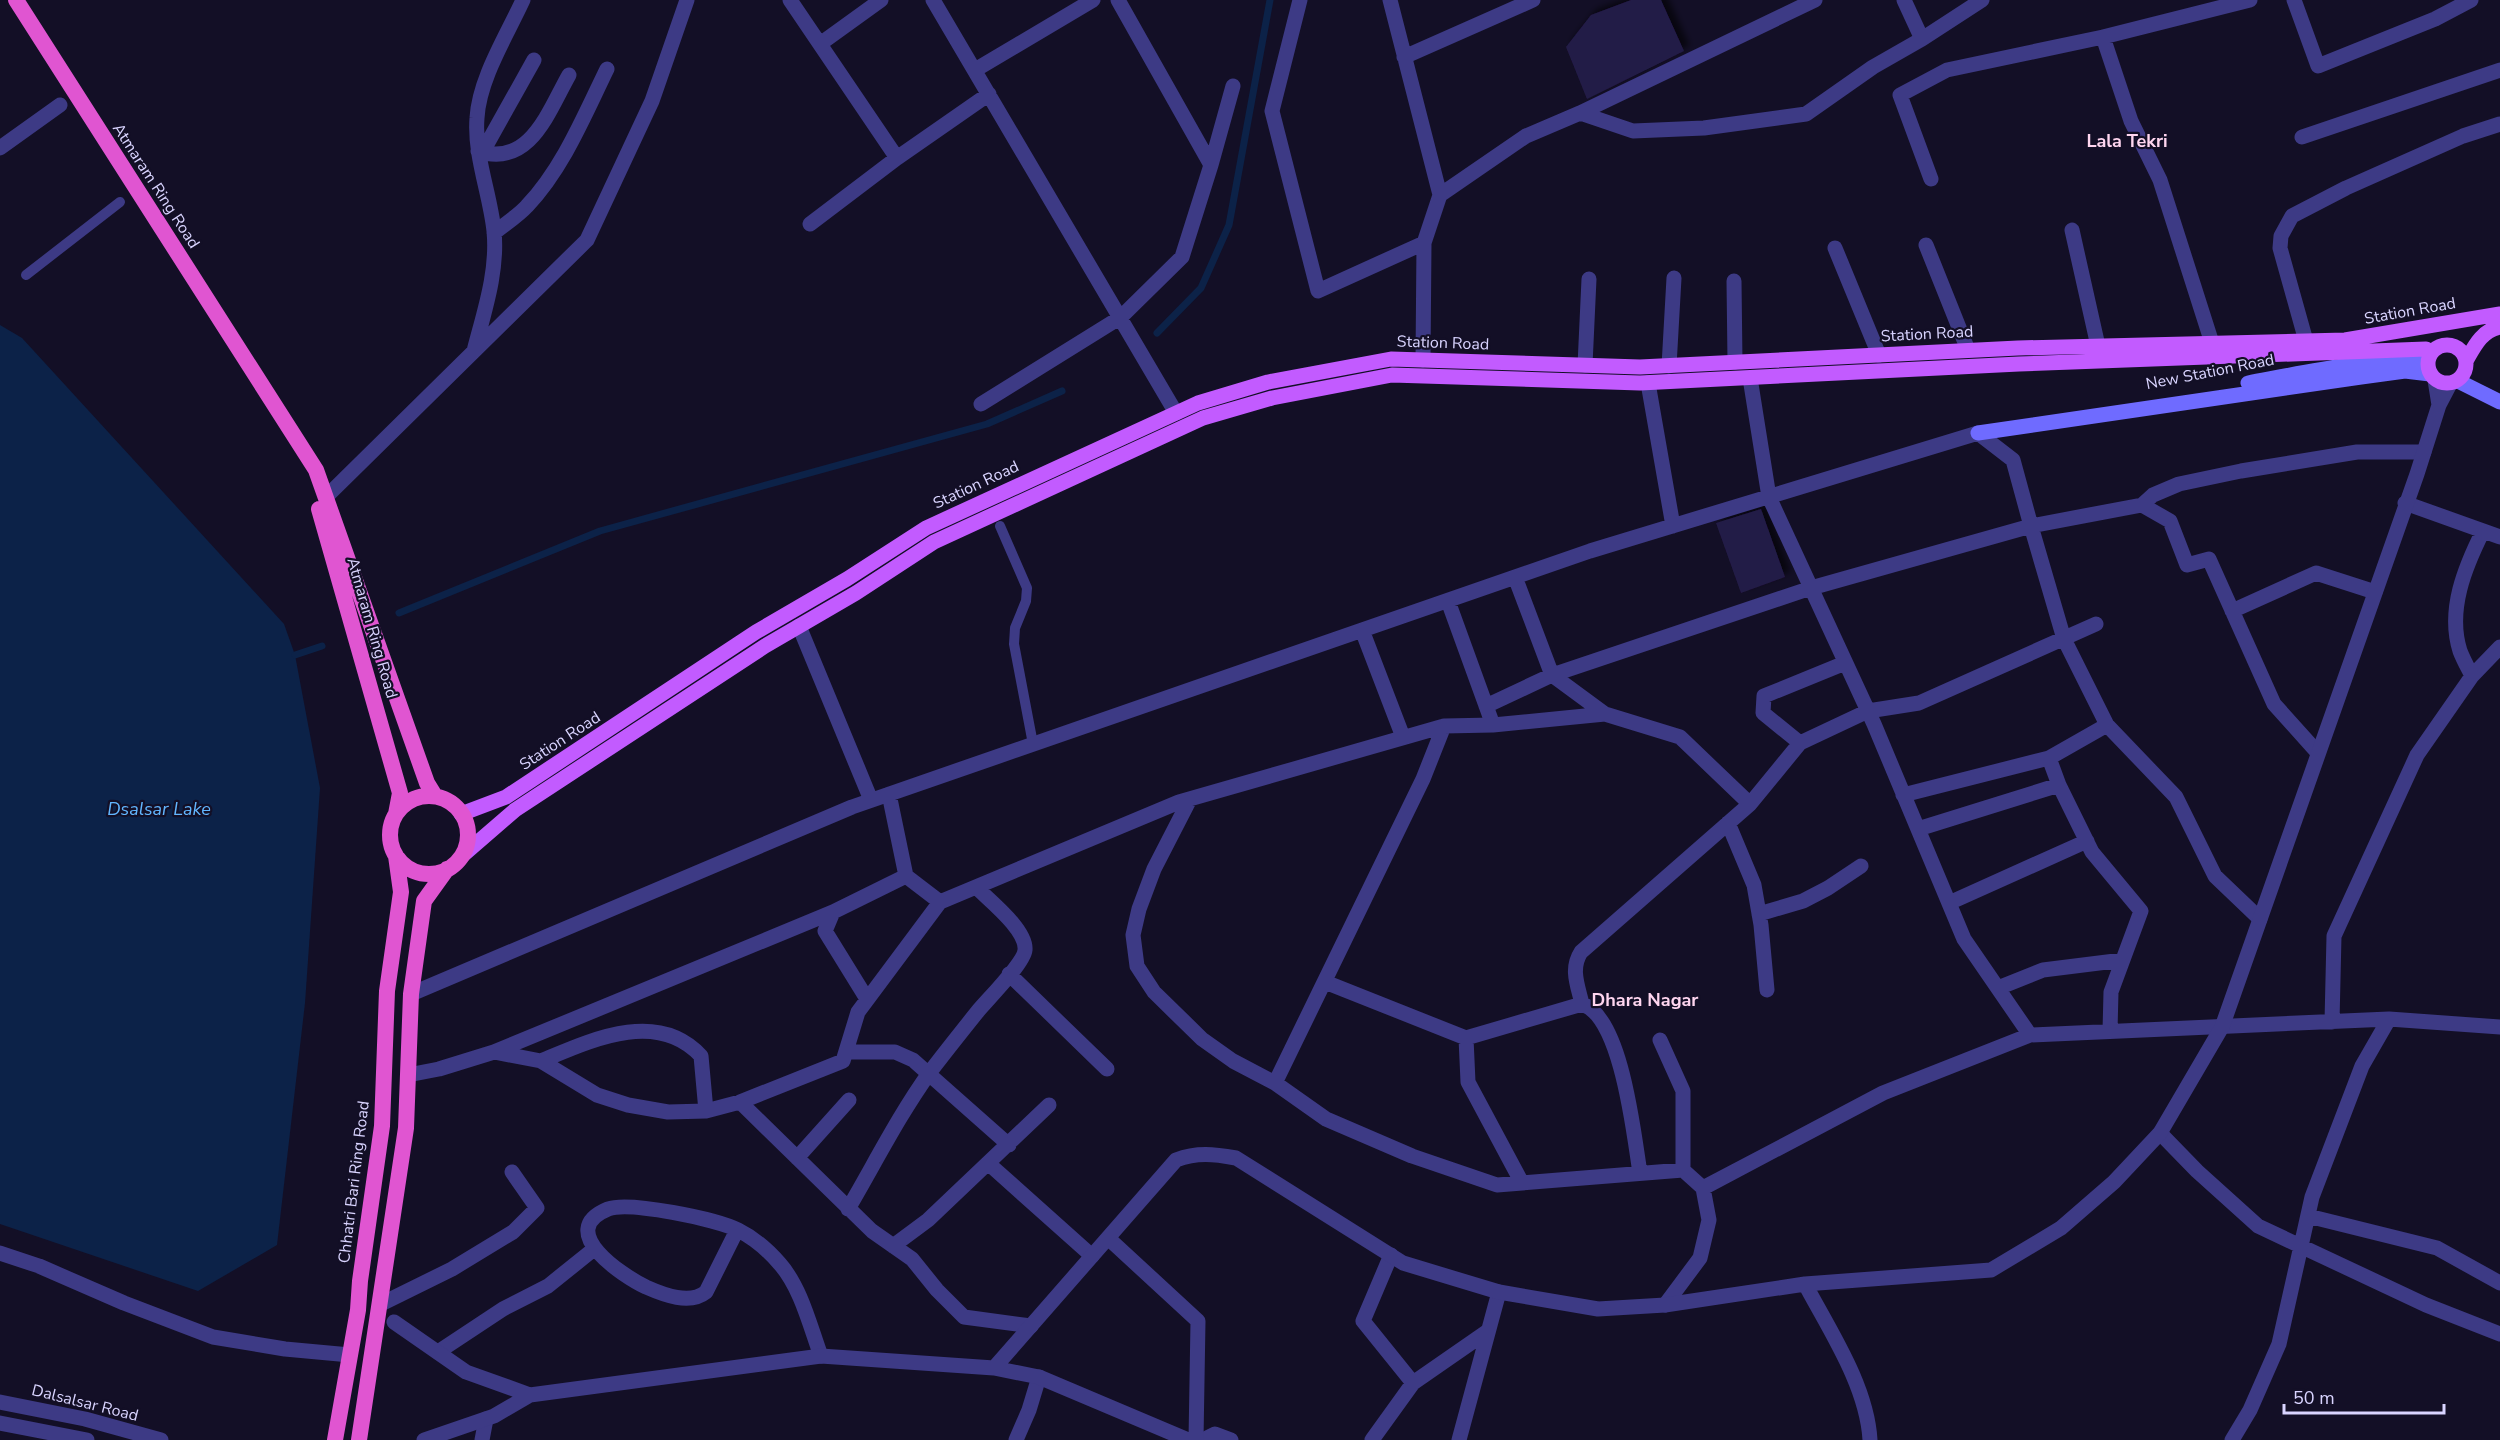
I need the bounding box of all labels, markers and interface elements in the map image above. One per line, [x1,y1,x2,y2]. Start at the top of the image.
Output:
street label: Atmaram Ring Road [107,119,205,253]
district label: Lala Tekri [2086,129,2168,153]
street label: Station Road [2363,292,2457,330]
street label: Station Road [1880,321,1974,347]
street label: Station Road [1396,330,1490,356]
street label: New Station Road [2144,349,2276,395]
street label: Station Road [929,455,1023,515]
street label: Atmaram Ring Road [341,555,403,701]
street label: Station Road [515,707,605,775]
water label: Dsalsar Lake [107,797,211,821]
district label: Dhara Nagar [1592,988,1698,1012]
street label: Chhatri Bari Ring Road [333,1099,375,1265]
scale bar [2284,1377,2444,1415]
street label: Dalsalsar Road [29,1379,141,1427]
text: 50 m [2293,1386,2335,1410]

